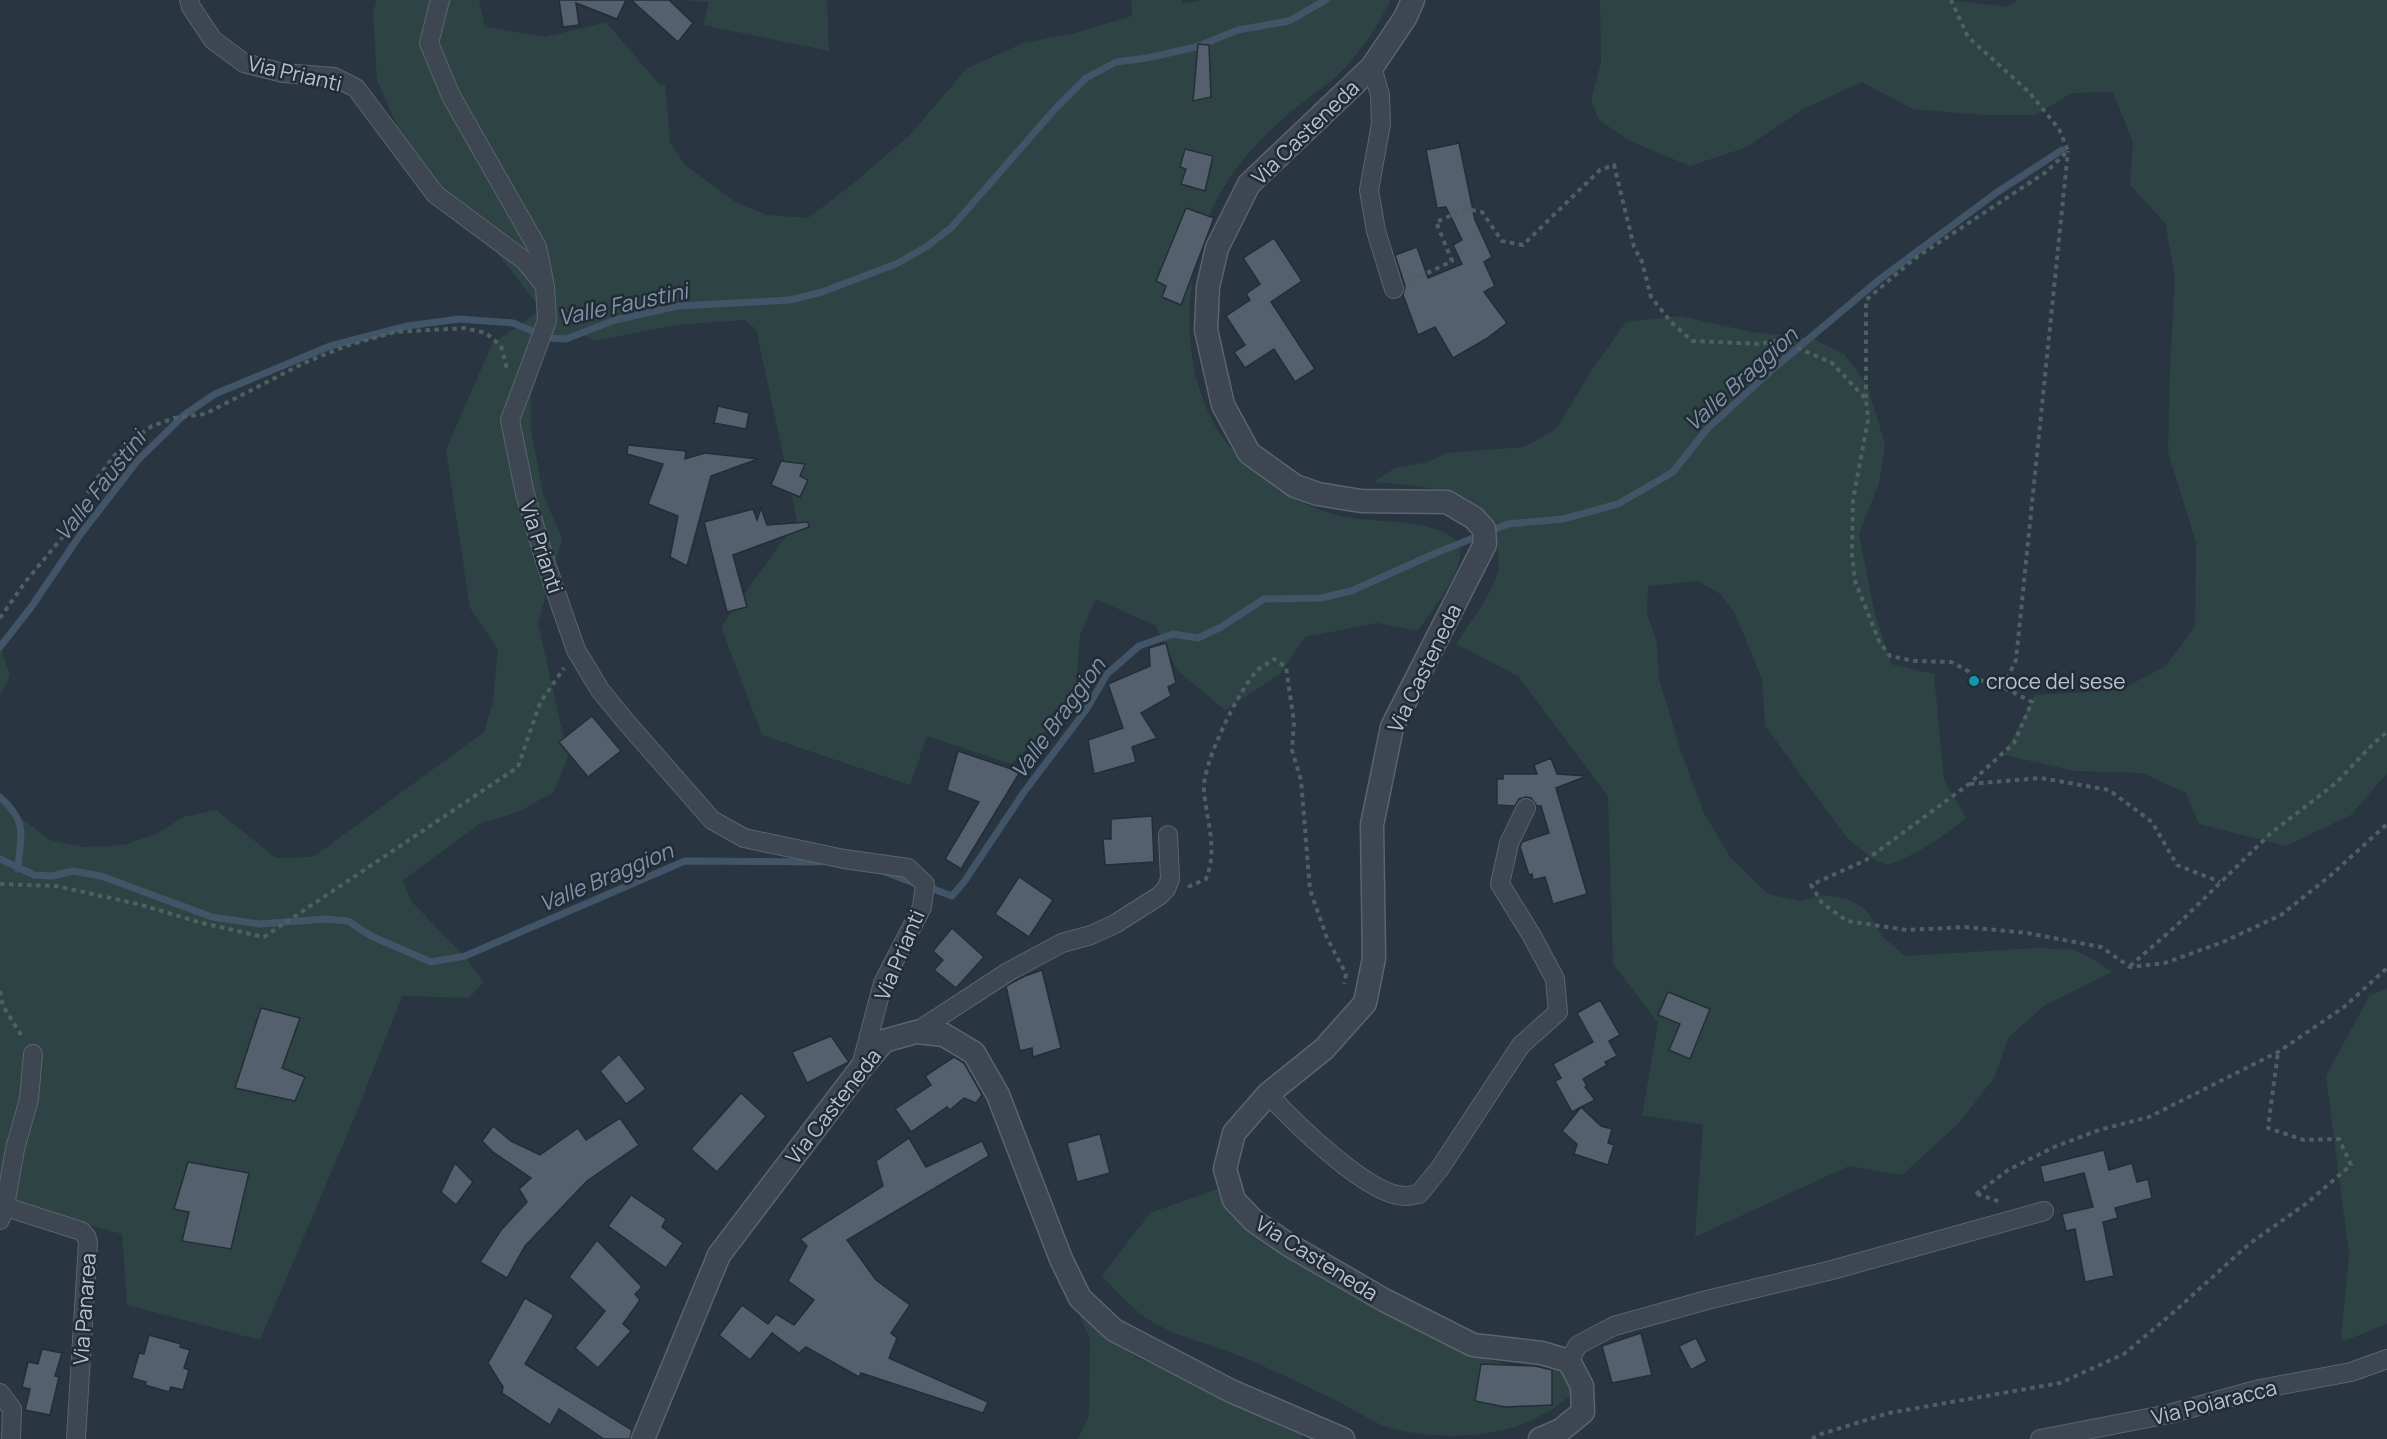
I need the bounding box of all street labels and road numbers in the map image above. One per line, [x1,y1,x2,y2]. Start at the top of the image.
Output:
street label: Via Prianti [245,49,345,97]
street label: Via Casteneda [1245,73,1365,191]
street label: Via Prianti [514,497,570,597]
street label: Via Casteneda [1381,599,1467,737]
street label: Via Prianti [867,906,931,1004]
street label: Via Casteneda [779,1042,887,1170]
street label: Via Casteneda [1250,1209,1384,1307]
street label: Via Panarea [66,1252,102,1366]
street label: Via Poiaracca [2149,1373,2279,1431]

